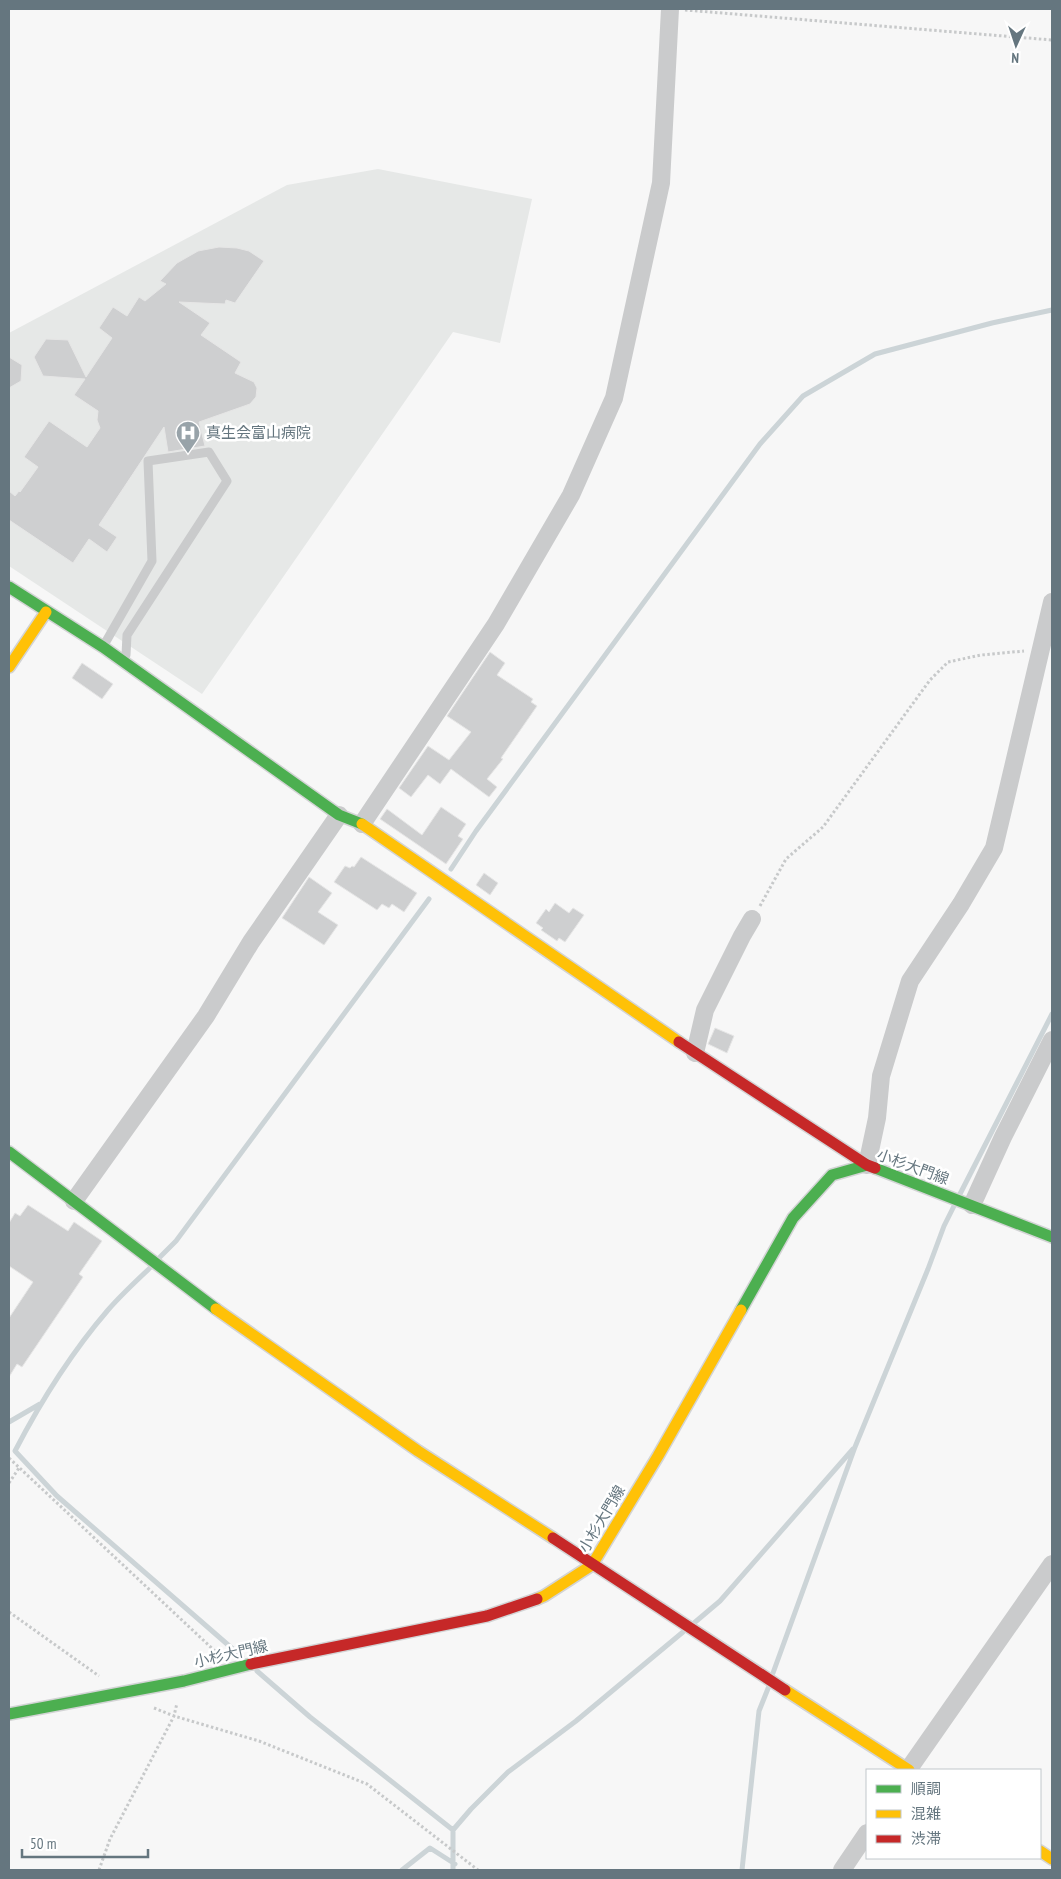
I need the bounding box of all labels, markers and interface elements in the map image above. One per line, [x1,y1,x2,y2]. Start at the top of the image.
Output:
north arrow [991,20,1041,70]
text: N [1011,49,1020,67]
hospital icon: 真生会富山病院 [175,420,201,454]
place label: 真生会富山病院 [206,423,311,442]
street label: 小杉大門線 [875,1145,952,1188]
street label: 小杉大門線 [574,1482,629,1556]
street label: 小杉大門線 [192,1636,270,1671]
legend [866,1769,1041,1859]
text: 順調 [911,1779,941,1798]
text: 混雑 [911,1804,941,1823]
scale bar [22,1826,149,1858]
text: 渋滞 [911,1829,941,1848]
text: 50 m [30,1834,56,1853]

